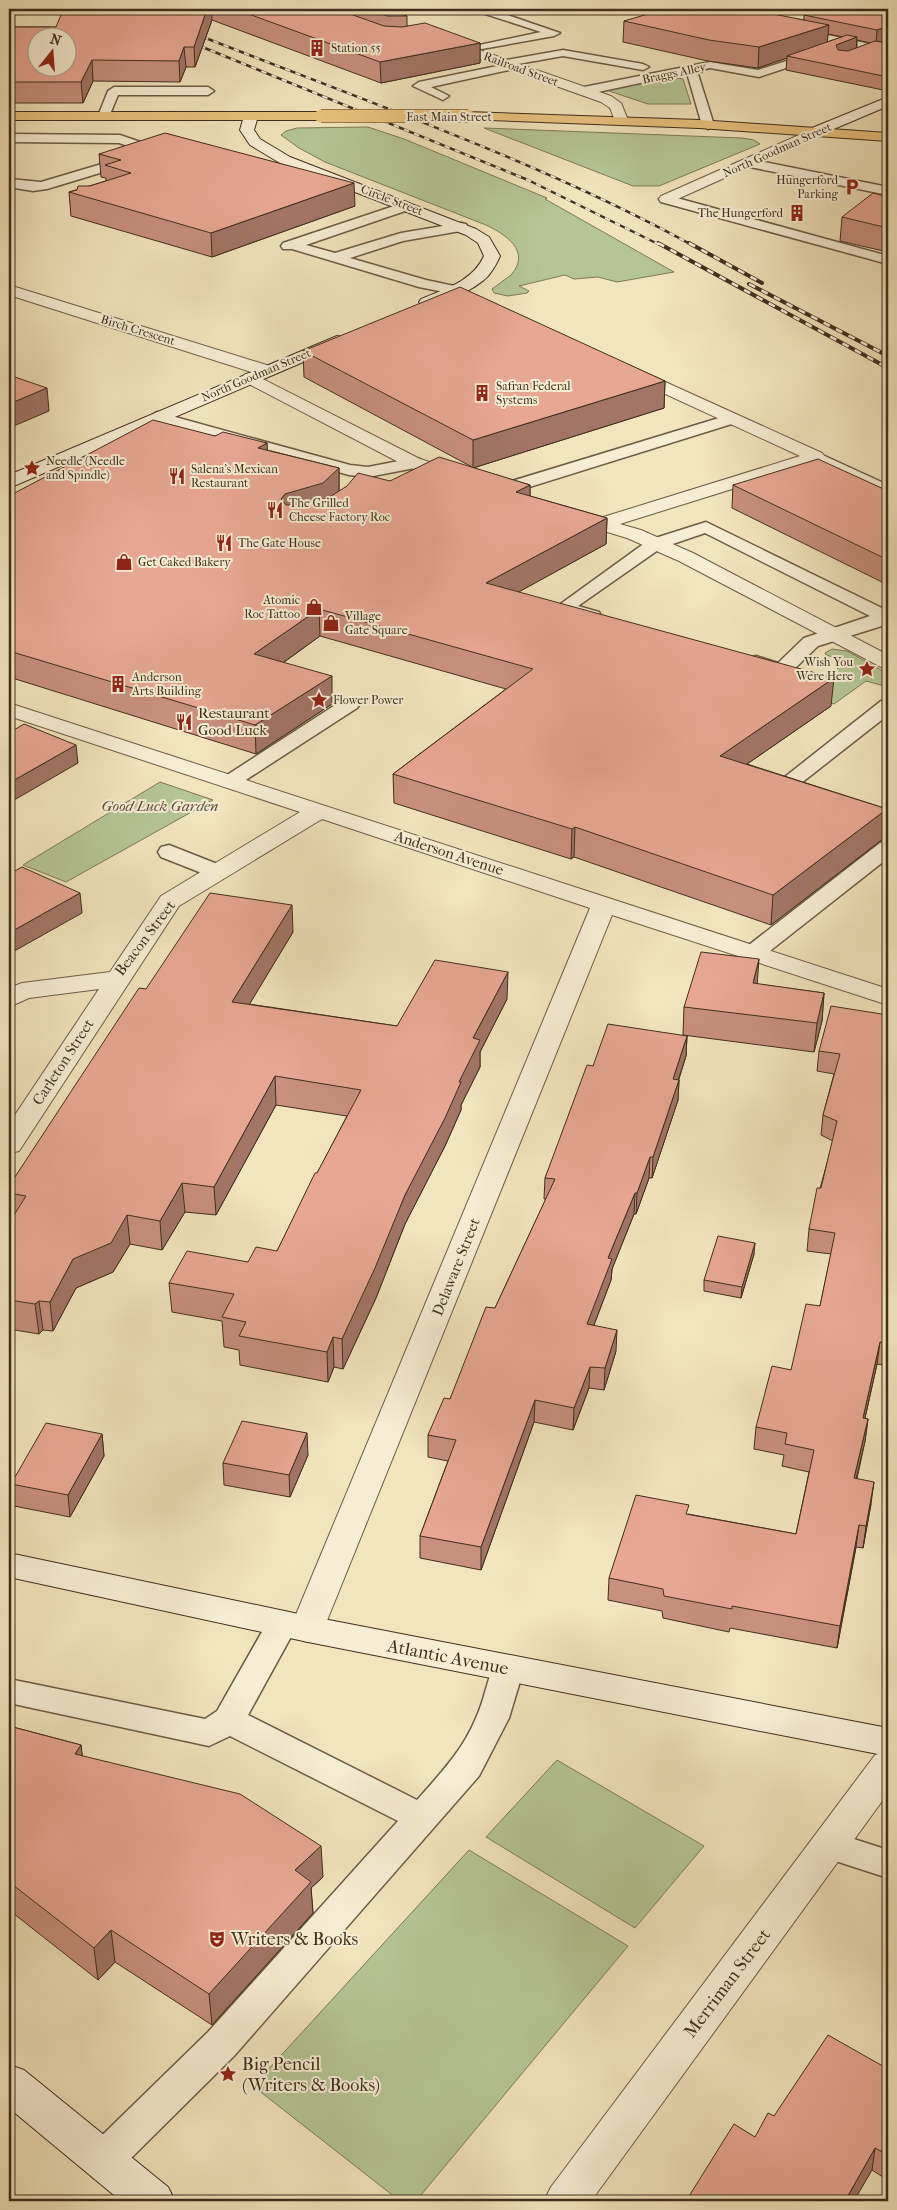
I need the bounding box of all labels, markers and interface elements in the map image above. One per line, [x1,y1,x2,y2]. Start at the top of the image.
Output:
north arrow [28,28,78,78]
text: N [48,30,64,50]
building icon: Station 55 [307,38,327,58]
place label: Station 55 [331,41,381,55]
street label: Railroad Street [482,49,561,89]
street label: Braggs Alley [641,59,708,87]
street label: East Main Street [406,110,492,124]
street label: North Goodman Street [720,119,834,180]
place label: Hungerford Parking [776,173,839,201]
parking icon: Hungerford Parking [842,177,862,197]
street label: Circle Street [359,182,426,218]
building icon: The Hungerford [787,203,807,223]
place label: The Hungerford [698,206,783,220]
street label: Birch Crescent [99,312,177,348]
street label: North Goodman Street [199,345,314,404]
place label: Safran Federal Systems [496,379,571,407]
building icon: Safran Federal Systems [472,383,492,403]
place label: Needle (Needle and Spindle) [46,454,125,482]
place icon: Needle (Needle and Spindle) [22,458,42,478]
place label: Salena's Mexican Restaurant [191,462,278,490]
restaurant icon: Salena's Mexican Restaurant [167,466,187,486]
place label: The Grilled Cheese Factory Roc [289,496,390,524]
restaurant icon: The Grilled Cheese Factory Roc [265,500,285,520]
restaurant icon: The Gate House [214,533,234,553]
place label: The Gate House [238,536,321,550]
shop icon: Get Caked Bakery [114,552,134,572]
place label: Get Caked Bakery [138,555,231,569]
place label: Atomic Roc Tattoo [244,593,300,621]
shop icon: Atomic Roc Tattoo [304,597,324,617]
place label: Village Gate Square [344,609,408,637]
shop icon: Village Gate Square [321,613,341,633]
place label: Wish You Were Here [795,655,853,683]
place icon: Wish You Were Here [857,659,877,679]
place label: Anderson Arts Building [131,670,202,698]
building icon: Anderson Arts Building [108,674,128,694]
place icon: Flower Power [309,690,329,710]
place label: Flower Power [333,693,404,707]
place label: Restaurant Good Luck [198,704,270,739]
restaurant icon: Restaurant Good Luck [174,712,194,732]
park label: Good Luck Garden [102,797,218,815]
street label: Anderson Avenue [391,827,506,879]
street label: Beacon Street [111,896,180,979]
street label: Carleton Street [28,1015,98,1108]
street label: Delaware Street [428,1215,484,1319]
street label: Atlantic Avenue [385,1635,510,1680]
street label: Merriman Street [680,1924,776,2042]
theatre icon: Writers & Books [207,1929,227,1949]
place label: Writers & Books [230,1929,359,1950]
place label: Big Pencil (Writers & Books) [242,2054,380,2096]
place icon: Big Pencil (Writers & Books) [218,2064,238,2084]

